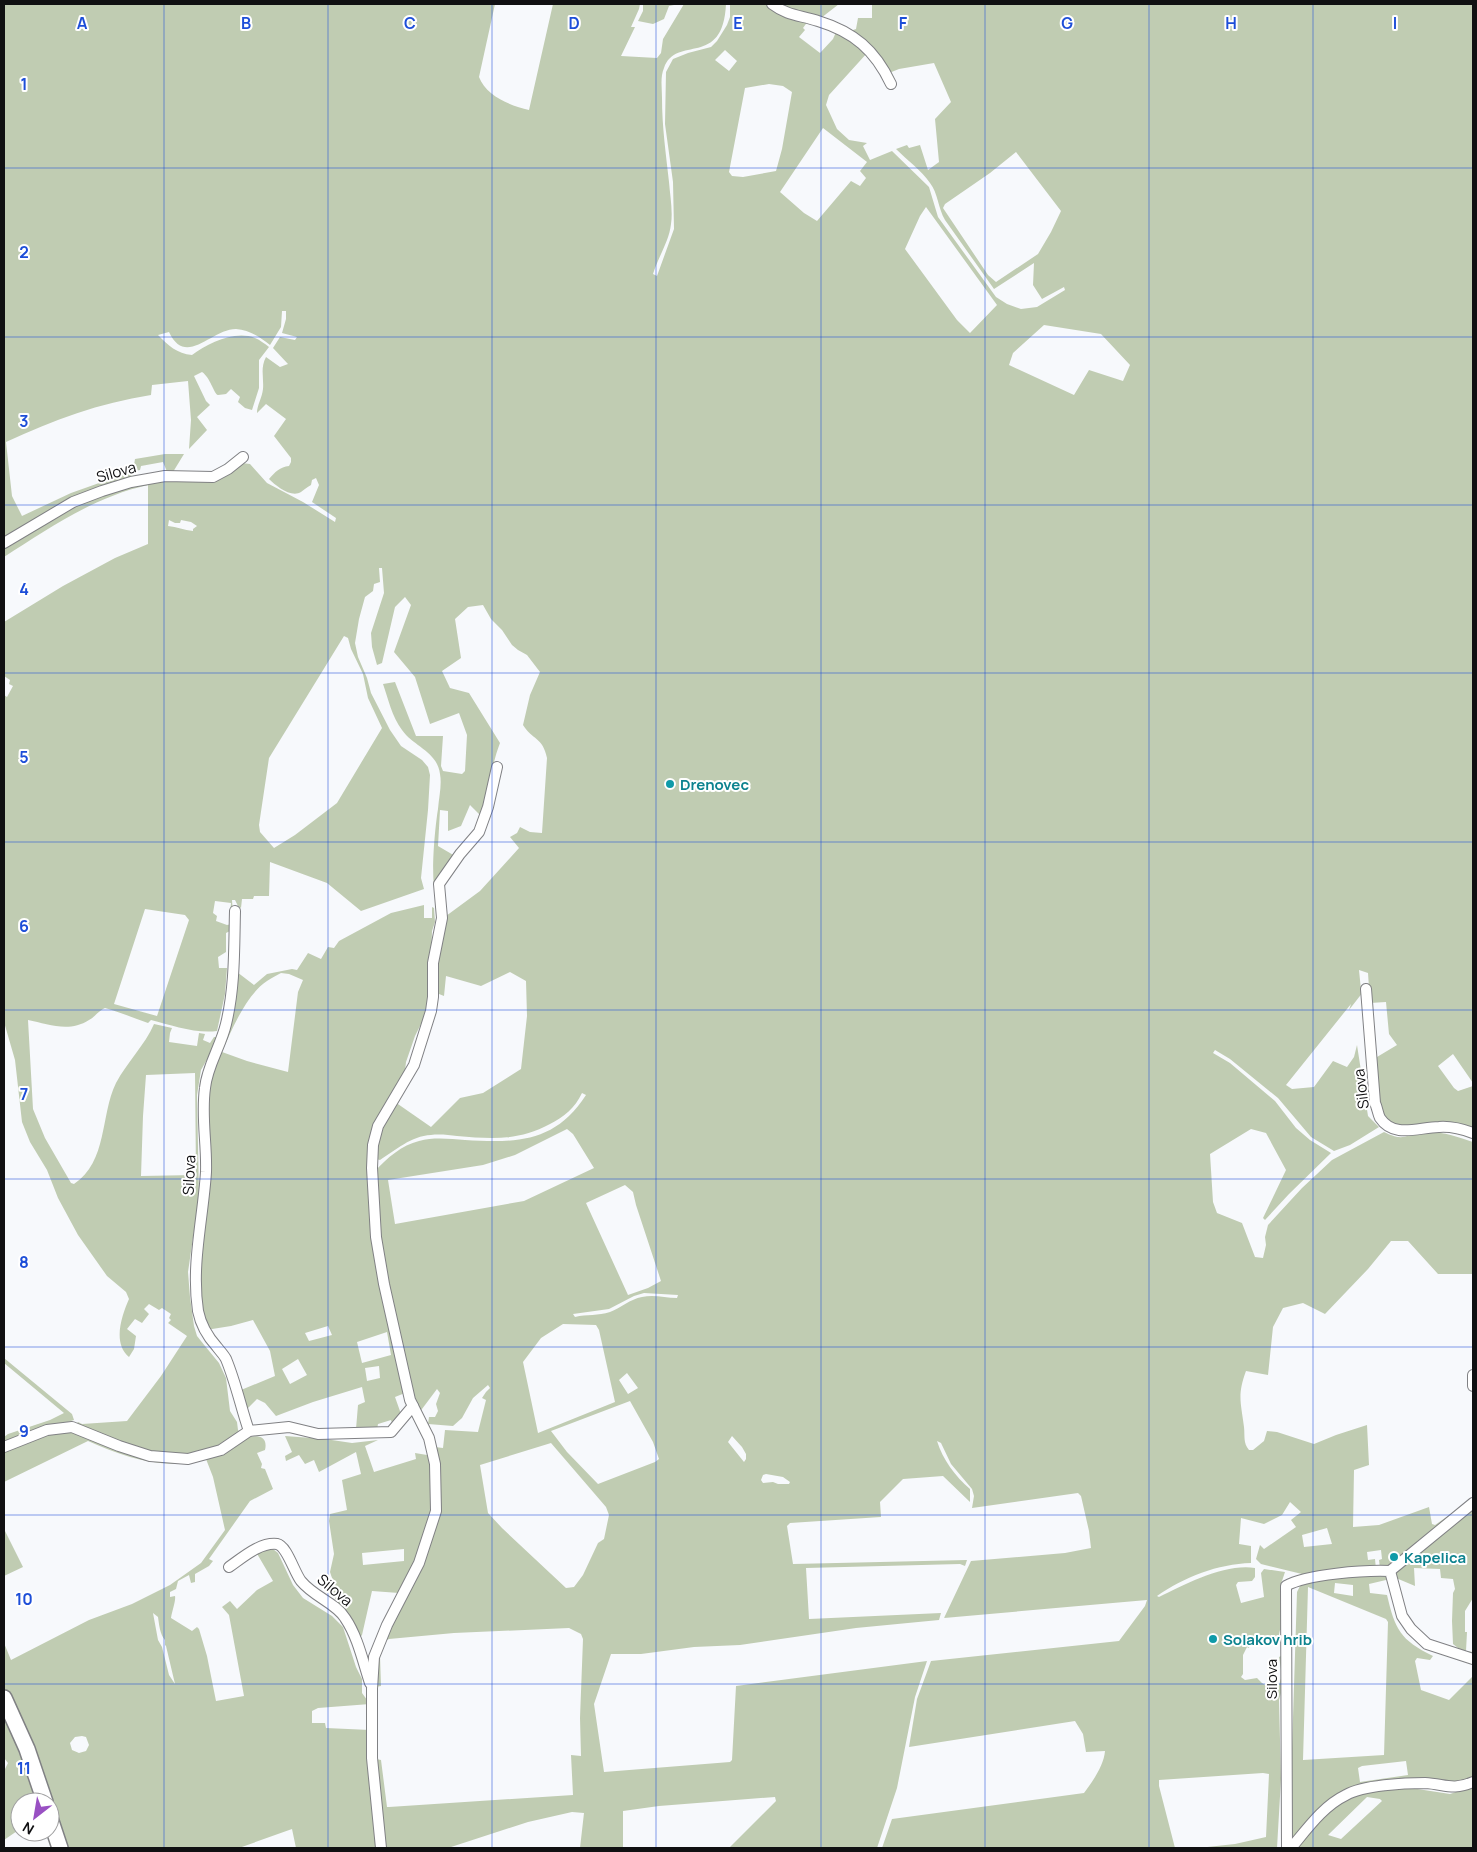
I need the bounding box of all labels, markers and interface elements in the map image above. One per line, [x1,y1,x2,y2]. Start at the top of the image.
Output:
text: A [77,12,88,34]
text: B [241,12,251,34]
text: C [404,12,416,34]
text: D [568,12,580,34]
text: E [733,12,743,34]
text: F [899,12,908,34]
text: G [1061,12,1073,34]
text: H [1225,12,1237,34]
text: I [1393,12,1397,34]
text: 1 [20,73,28,95]
text: 2 [19,241,29,263]
text: 3 [19,410,29,432]
street label: Silova [94,456,138,488]
text: 4 [19,578,29,600]
text: 5 [19,746,29,768]
place label: Drenovec [680,774,749,795]
marker: Drenovec [664,778,676,790]
text: 6 [19,915,29,937]
street label: Silova [1348,1068,1374,1110]
text: 7 [20,1083,28,1105]
street label: Silova [177,1154,201,1196]
text: 8 [19,1251,29,1273]
text: 9 [19,1420,29,1442]
place label: Kapelica [1404,1547,1466,1568]
marker: Kapelica [1388,1551,1400,1563]
street label: Silova [313,1569,357,1611]
text: 10 [15,1588,33,1610]
place label: Solakov hrib [1223,1629,1312,1650]
marker: Solakov hrib [1207,1633,1219,1645]
street label: Silova [1261,1659,1282,1699]
text: 11 [17,1757,31,1779]
north arrow [10,1792,60,1842]
text: N [19,1818,37,1839]

